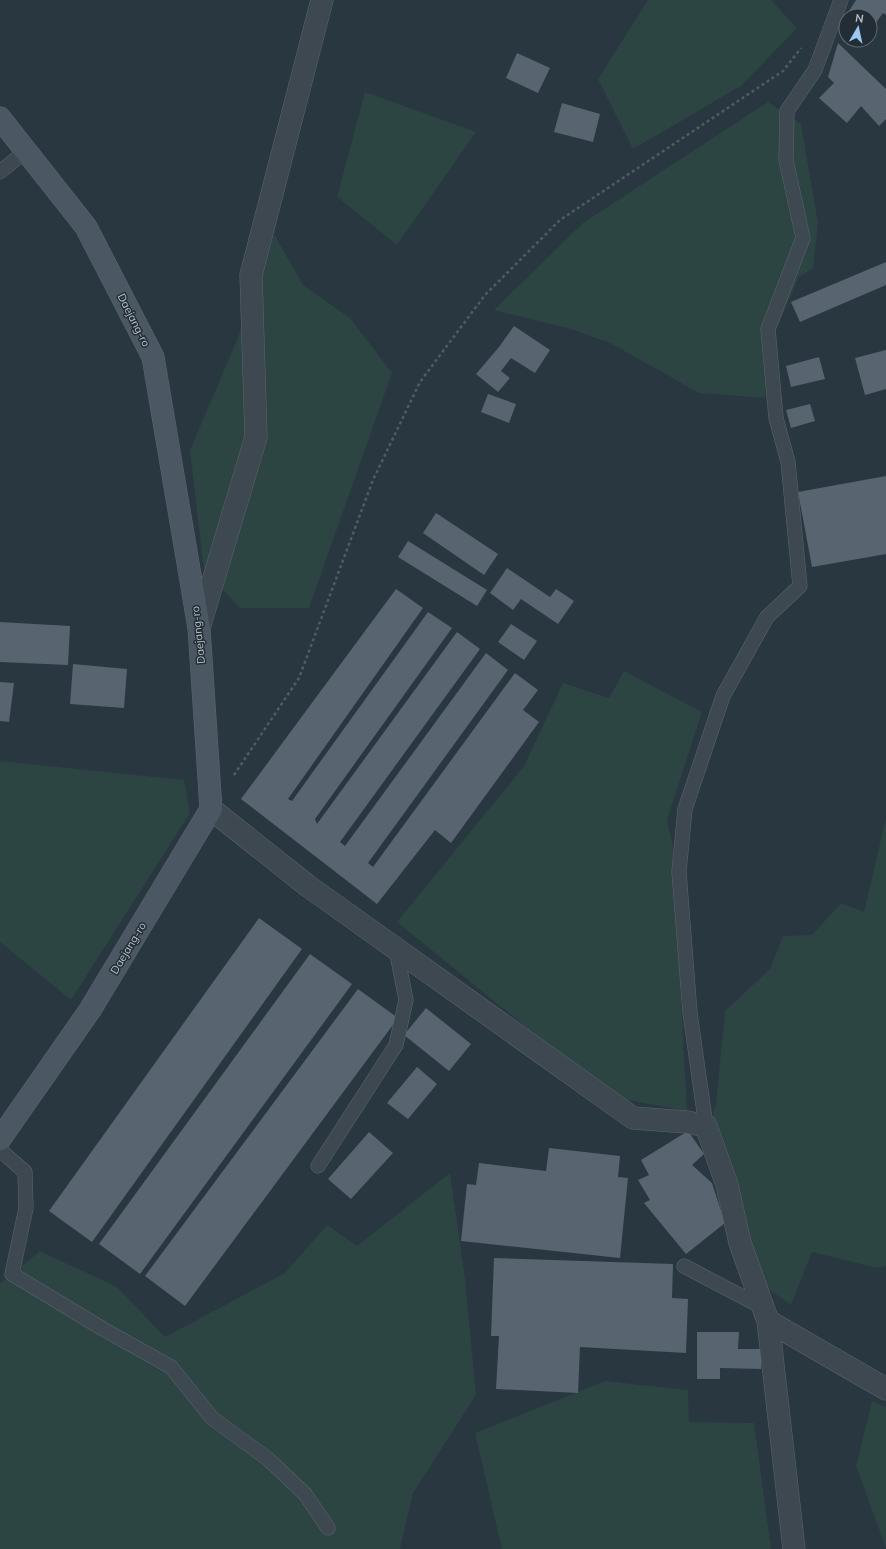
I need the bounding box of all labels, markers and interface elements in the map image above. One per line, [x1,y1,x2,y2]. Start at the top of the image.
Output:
north arrow [838,8,878,48]
text: N [854,11,865,26]
street label: Daejang-ro [115,291,153,349]
street label: Daejang-ro [188,605,208,665]
street label: Daejang-ro [107,920,149,976]

